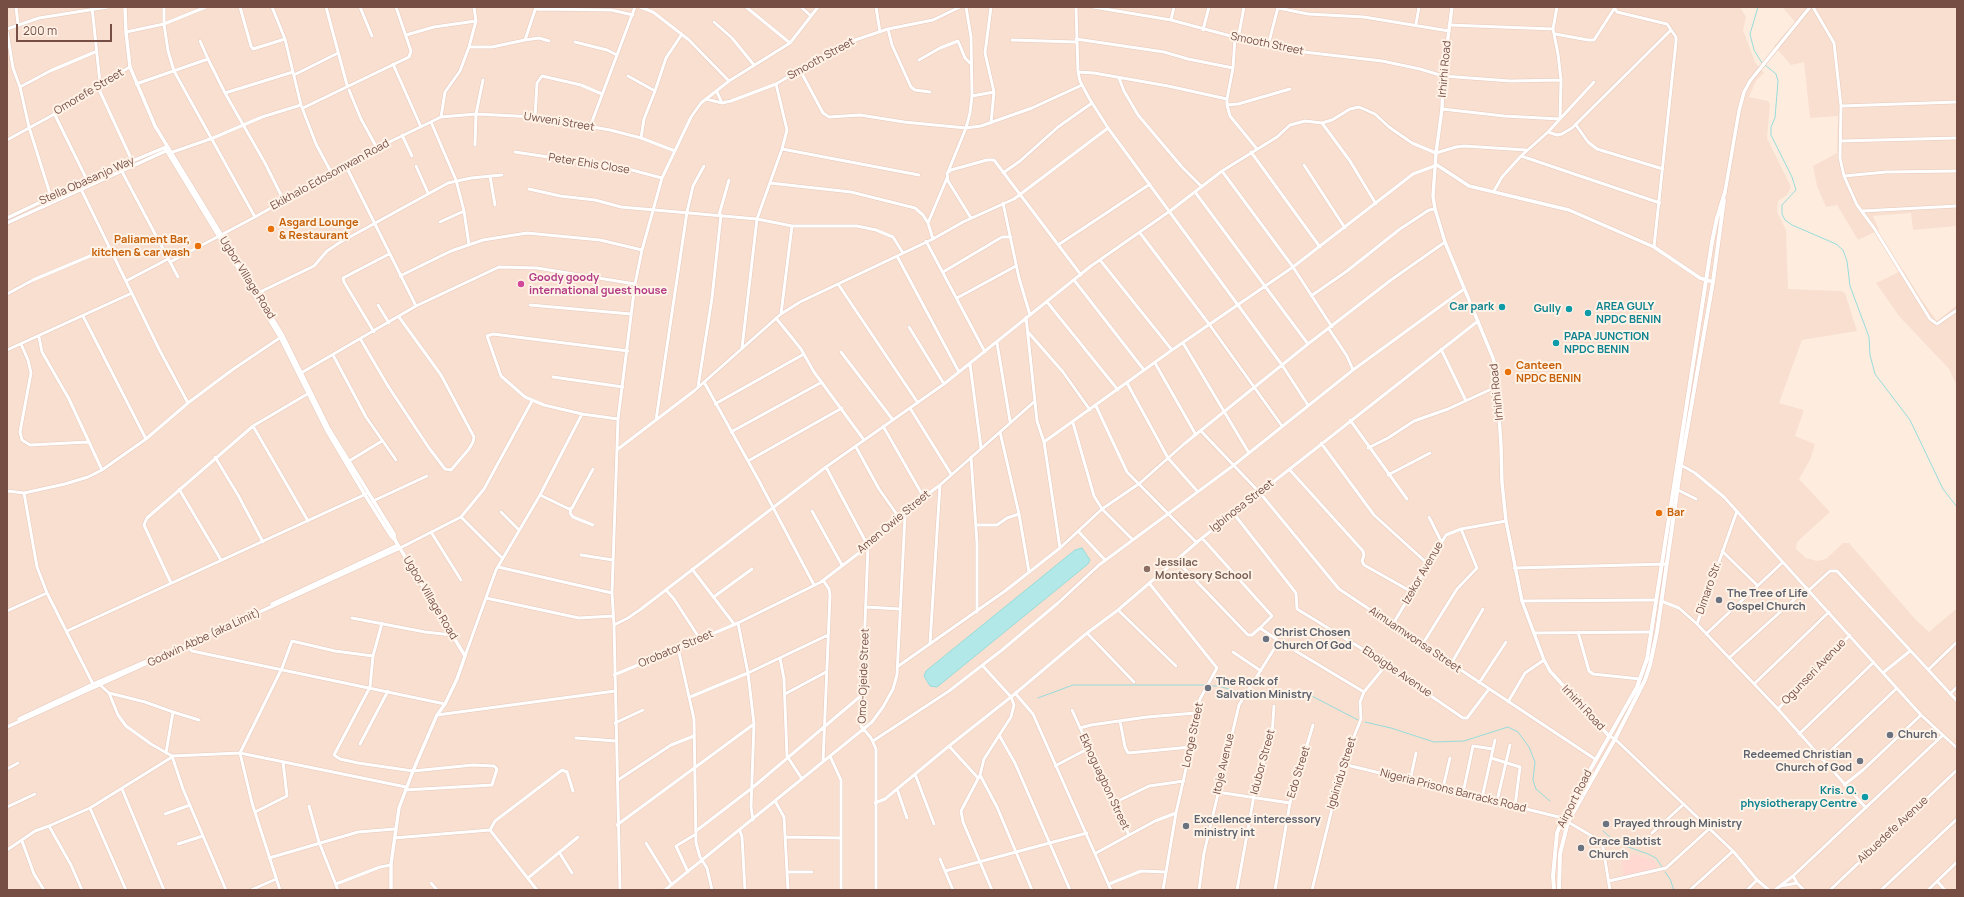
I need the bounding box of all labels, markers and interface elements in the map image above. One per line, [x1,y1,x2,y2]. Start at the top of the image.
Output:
scale bar [18,16,114,42]
text: 200 m [23,22,57,39]
street label: Smooth Street [1229,30,1305,58]
street label: Smooth Street [785,35,857,83]
street label: Irhirhi Road [1436,40,1454,98]
street label: Omorefe Street [52,66,126,118]
street label: Uwveni Street [523,110,595,134]
street label: Ekikhalo Edosomwan Road [268,137,392,213]
street label: Peter Ehis Close [547,151,631,177]
street label: Stella Obasanjo Way [37,154,137,208]
place label: Asgard Lounge & Restaurant [279,216,359,242]
marker: Asgard Lounge & Restaurant [266,224,276,234]
place label: Paliament Bar, kitchen & car wash [91,233,190,259]
street label: Ugbor Village Road [216,234,278,322]
marker: Paliament Bar, kitchen & car wash [193,241,203,251]
place label: Goody goody international guest house [529,271,667,297]
marker: Goody goody international guest house [516,279,526,289]
place label: Car park [1450,300,1494,314]
place label: AREA GULY NPDC BENIN [1596,300,1661,326]
marker: Car park [1497,302,1507,312]
place label: Gully [1534,302,1561,316]
marker: Gully [1564,304,1574,314]
marker: AREA GULY NPDC BENIN [1583,308,1593,318]
place label: PAPA JUNCTION NPDC BENIN [1564,330,1649,356]
marker: PAPA JUNCTION NPDC BENIN [1551,338,1561,348]
place label: Canteen NPDC BENIN [1516,359,1581,385]
street label: Irhirhi Road [1487,363,1507,421]
marker: Canteen NPDC BENIN [1503,367,1513,377]
street label: Igbinosa Street [1207,477,1277,535]
street label: Amen Owie Street [855,488,933,556]
place label: Bar [1667,506,1685,520]
marker: Bar [1654,508,1664,518]
street label: Izekor Avenue [1400,539,1446,607]
street label: Ugbor Village Road [400,554,460,642]
place label: Jessilac Montesory School [1155,556,1252,582]
street label: Dimaro Str. [1694,560,1724,616]
marker: Jessilac Montesory School [1142,564,1152,574]
place label: The Tree of Life Gospel Church [1727,587,1808,613]
marker: The Tree of Life Gospel Church [1714,595,1724,605]
street label: Aimuamwonsa Street [1366,604,1464,676]
street label: Godwin Abbe (aka Limit) [146,606,262,670]
place label: Christ Chosen Church Of God [1274,626,1352,652]
street label: Orobator Street [637,627,715,671]
street label: Omo-Ojeide Street [856,628,872,724]
marker: Christ Chosen Church Of God [1261,634,1271,644]
street label: Ogunseri Avenue [1779,636,1849,708]
street label: Eboigbe Avenue [1360,644,1434,700]
place label: The Rock of Salvation Ministry [1216,675,1312,701]
marker: The Rock of Salvation Ministry [1203,683,1213,693]
street label: Irhirhi Road [1559,683,1607,733]
street label: Longe Street [1180,701,1206,769]
street label: Idubor Street [1248,728,1278,796]
place label: Church [1898,728,1937,742]
marker: Church [1885,730,1895,740]
street label: Ekhoguagbon Street [1076,732,1132,832]
street label: Itoje Avenue [1211,732,1237,796]
street label: Igbinidu Street [1325,735,1359,811]
street label: Edo Street [1285,744,1313,800]
place label: Redeemed Christian Church of God [1743,748,1852,774]
marker: Redeemed Christian Church of God [1855,756,1865,766]
street label: Nigeria Prisons Barracks Road [1379,766,1527,816]
street label: Airport Road [1555,768,1595,830]
place label: Kris. O. physiotherapy Centre [1740,784,1857,810]
marker: Kris. O. physiotherapy Centre [1860,792,1870,802]
street label: Aibuedefe Avenue [1855,794,1931,866]
place label: Excellence intercessory ministry int [1194,813,1321,839]
place label: Prayed through Ministry [1614,817,1742,831]
marker: Prayed through Ministry [1601,819,1611,829]
marker: Excellence intercessory ministry int [1181,821,1191,831]
place label: Grace Babtist Church [1589,835,1661,861]
marker: Grace Babtist Church [1576,843,1586,853]

